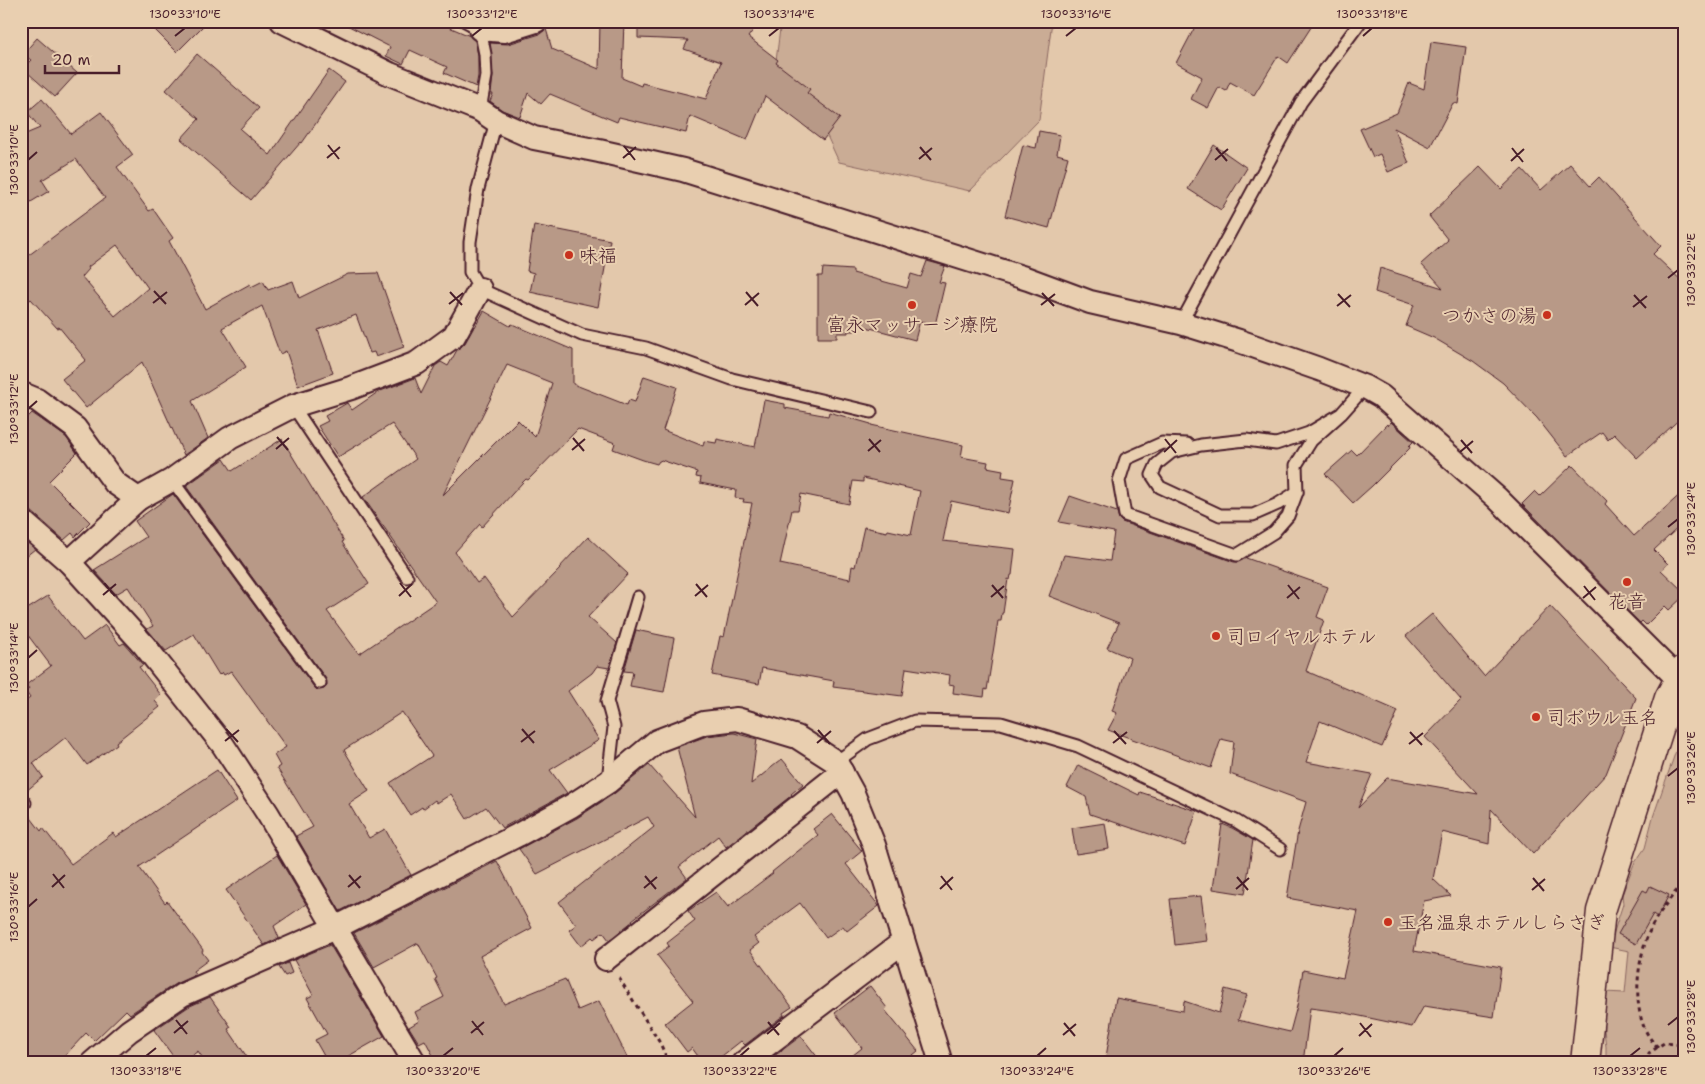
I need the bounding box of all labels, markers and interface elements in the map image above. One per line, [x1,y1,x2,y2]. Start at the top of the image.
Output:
text: 130°33'10"E [149,6,221,22]
text: 130°33'12"E [447,6,518,22]
text: 130°33'14"E [743,6,815,22]
text: 130°33'16"E [1041,6,1111,22]
text: 130°33'18"E [1336,6,1408,22]
scale bar [45,42,119,74]
text: 20 m [52,50,91,70]
text: 130°33'10"E [6,124,22,196]
text: 130°33'22"E [1683,233,1699,307]
place label: 味福 [579,243,617,268]
marker: 味福 [563,249,575,261]
marker: 富永マッサージ療院 [906,299,918,311]
place label: つかさの湯 [1442,303,1537,328]
marker: つかさの湯 [1541,309,1553,321]
place label: 富永マッサージ療院 [826,312,998,337]
text: 130°33'12"E [6,374,22,445]
text: 130°33'24"E [1683,482,1699,556]
marker: 花音 [1621,576,1633,588]
place label: 花音 [1608,589,1646,614]
text: 130°33'14"E [6,622,22,694]
place label: 司ロイヤルホテル [1226,624,1377,649]
marker: 司ロイヤルホテル [1210,630,1222,642]
place label: 司ボウル玉名 [1546,705,1658,730]
marker: 司ボウル玉名 [1530,711,1542,723]
text: 130°33'26"E [1683,731,1699,805]
text: 130°33'16"E [6,872,22,942]
place label: 玉名温泉ホテルしらさぎ [1398,910,1605,935]
marker: 玉名温泉ホテルしらさぎ [1382,916,1394,928]
text: 130°33'28"E [1683,980,1699,1054]
text: 130°33'18"E [110,1063,182,1079]
text: 130°33'20"E [406,1063,480,1079]
text: 130°33'22"E [703,1063,777,1079]
text: 130°33'24"E [1000,1063,1074,1079]
text: 130°33'26"E [1297,1063,1371,1079]
text: 130°33'28"E [1593,1063,1667,1079]

